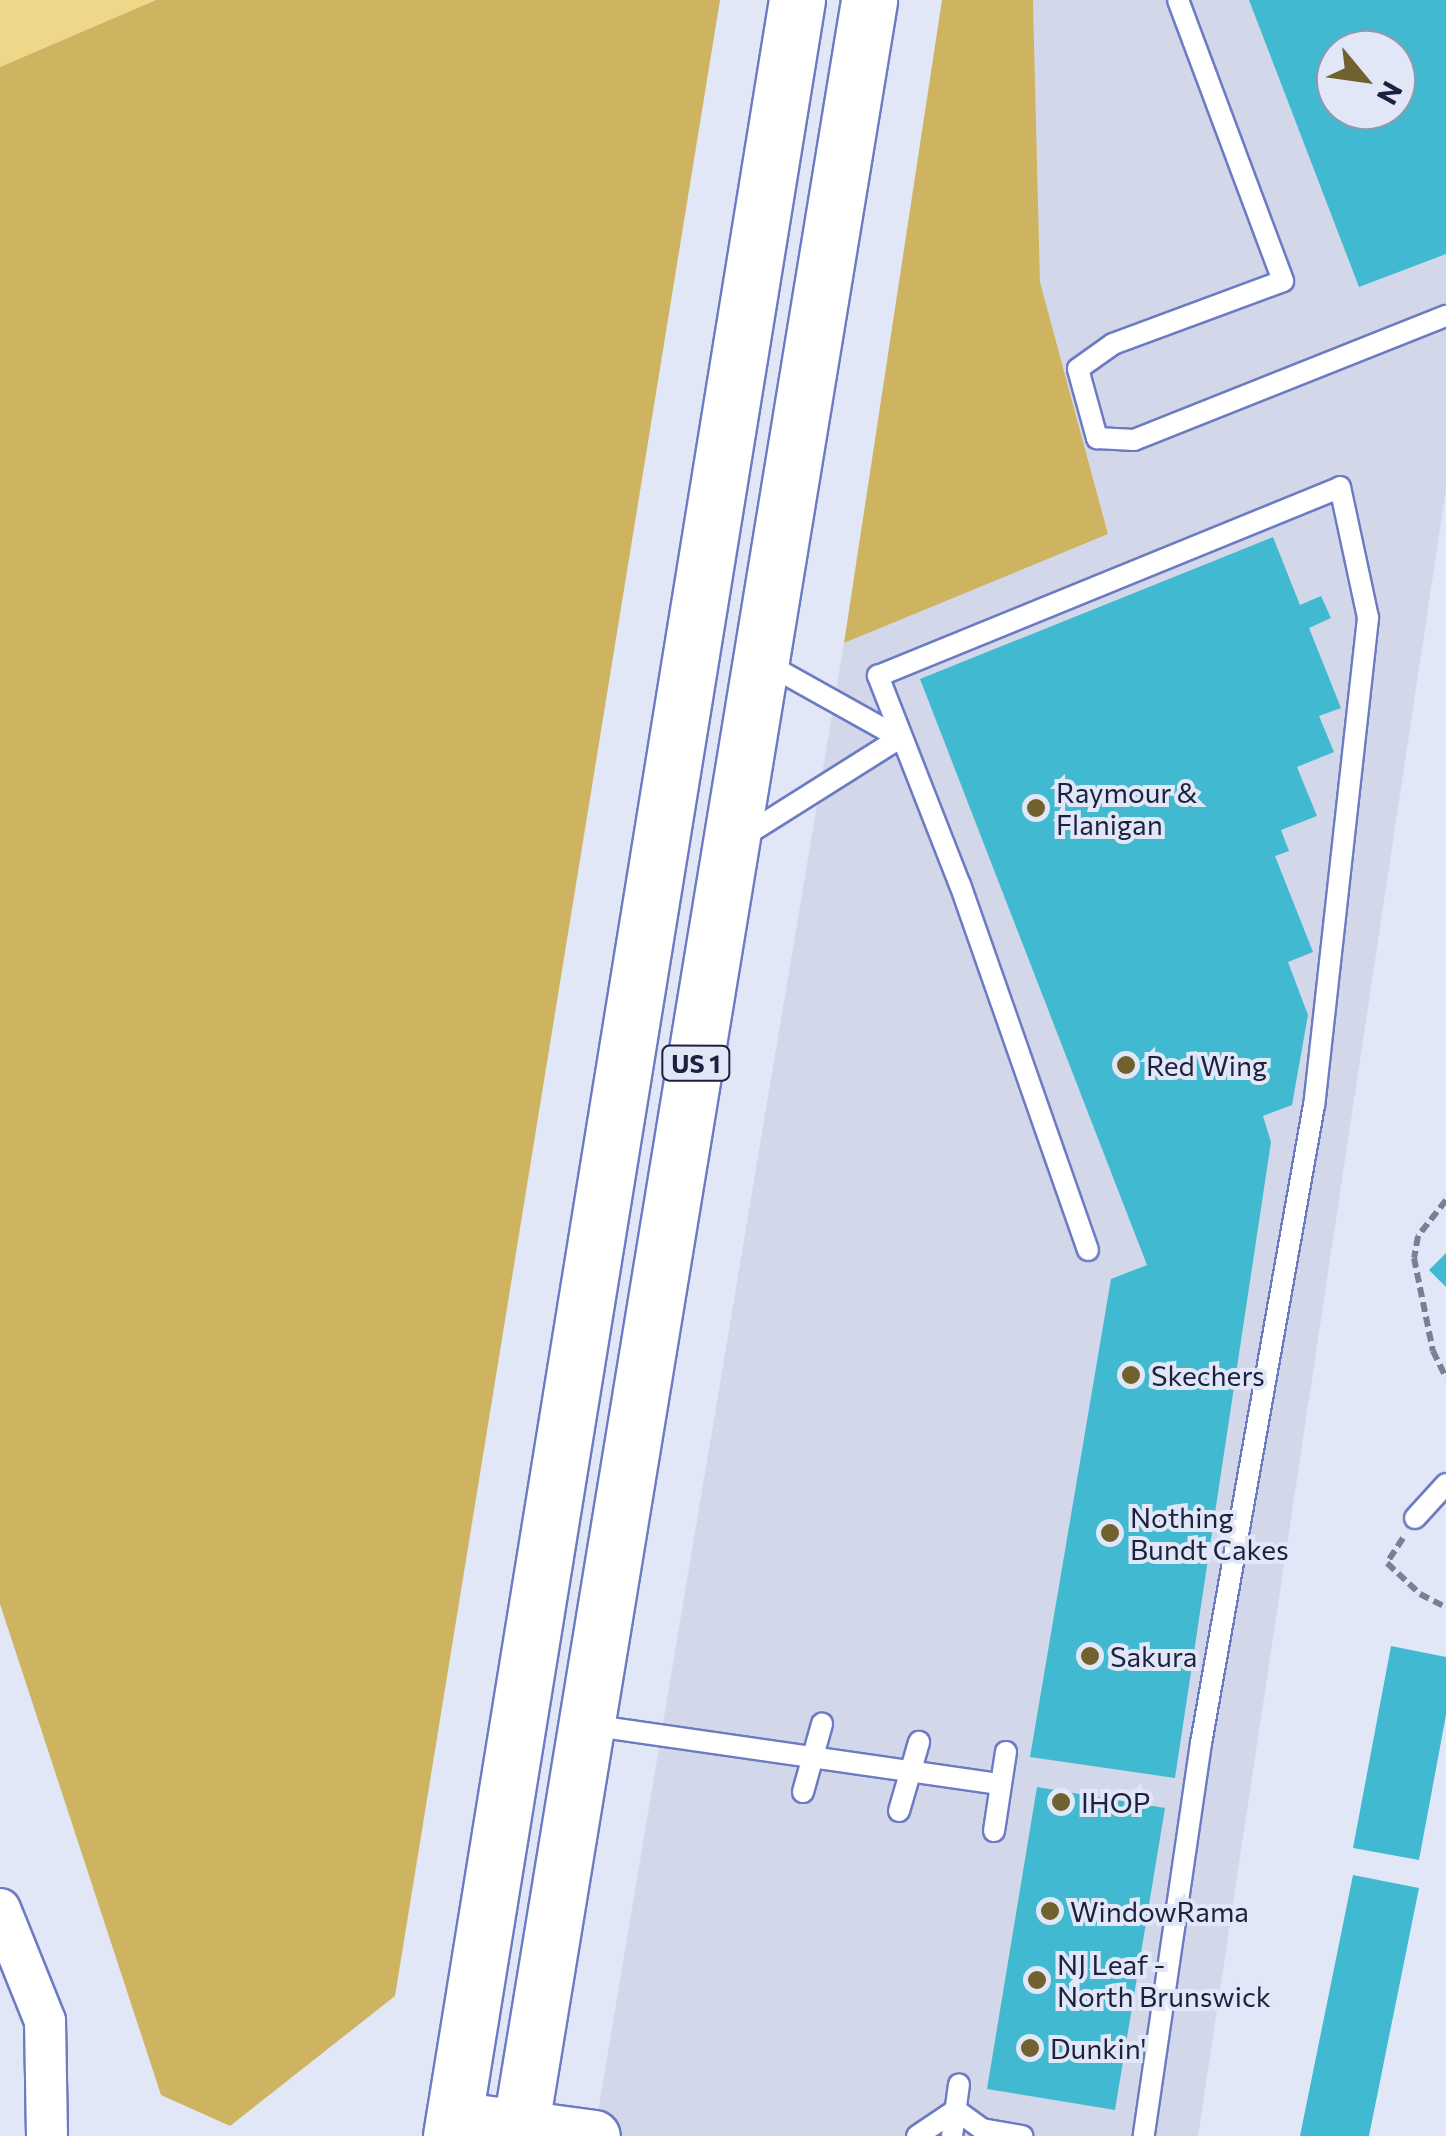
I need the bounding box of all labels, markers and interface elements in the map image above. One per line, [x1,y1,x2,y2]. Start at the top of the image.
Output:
north arrow [1316,30,1416,130]
text: N [1371,76,1410,111]
place label: Raymour & Flanigan [1056,775,1197,841]
marker: Raymour & Flanigan [1025,797,1047,819]
road number: US 1 [661,1043,731,1083]
place label: Red Wing [1146,1048,1267,1082]
marker: Red Wing [1115,1054,1137,1076]
place label: Skechers [1151,1358,1265,1392]
marker: Skechers [1120,1364,1142,1386]
place label: Nothing Bundt Cakes [1130,1500,1289,1566]
marker: Nothing Bundt Cakes [1099,1522,1121,1544]
place label: Sakura [1110,1639,1197,1673]
marker: Sakura [1079,1645,1101,1667]
place label: IHOP [1081,1785,1150,1819]
marker: IHOP [1050,1791,1072,1813]
place label: WindowRama [1070,1894,1249,1928]
marker: WindowRama [1039,1900,1061,1922]
place label: NJ Leaf - North Brunswick [1057,1947,1271,2013]
marker: NJ Leaf - North Brunswick [1026,1969,1048,1991]
place label: Dunkin' [1050,2031,1146,2065]
marker: Dunkin' [1019,2037,1041,2059]

